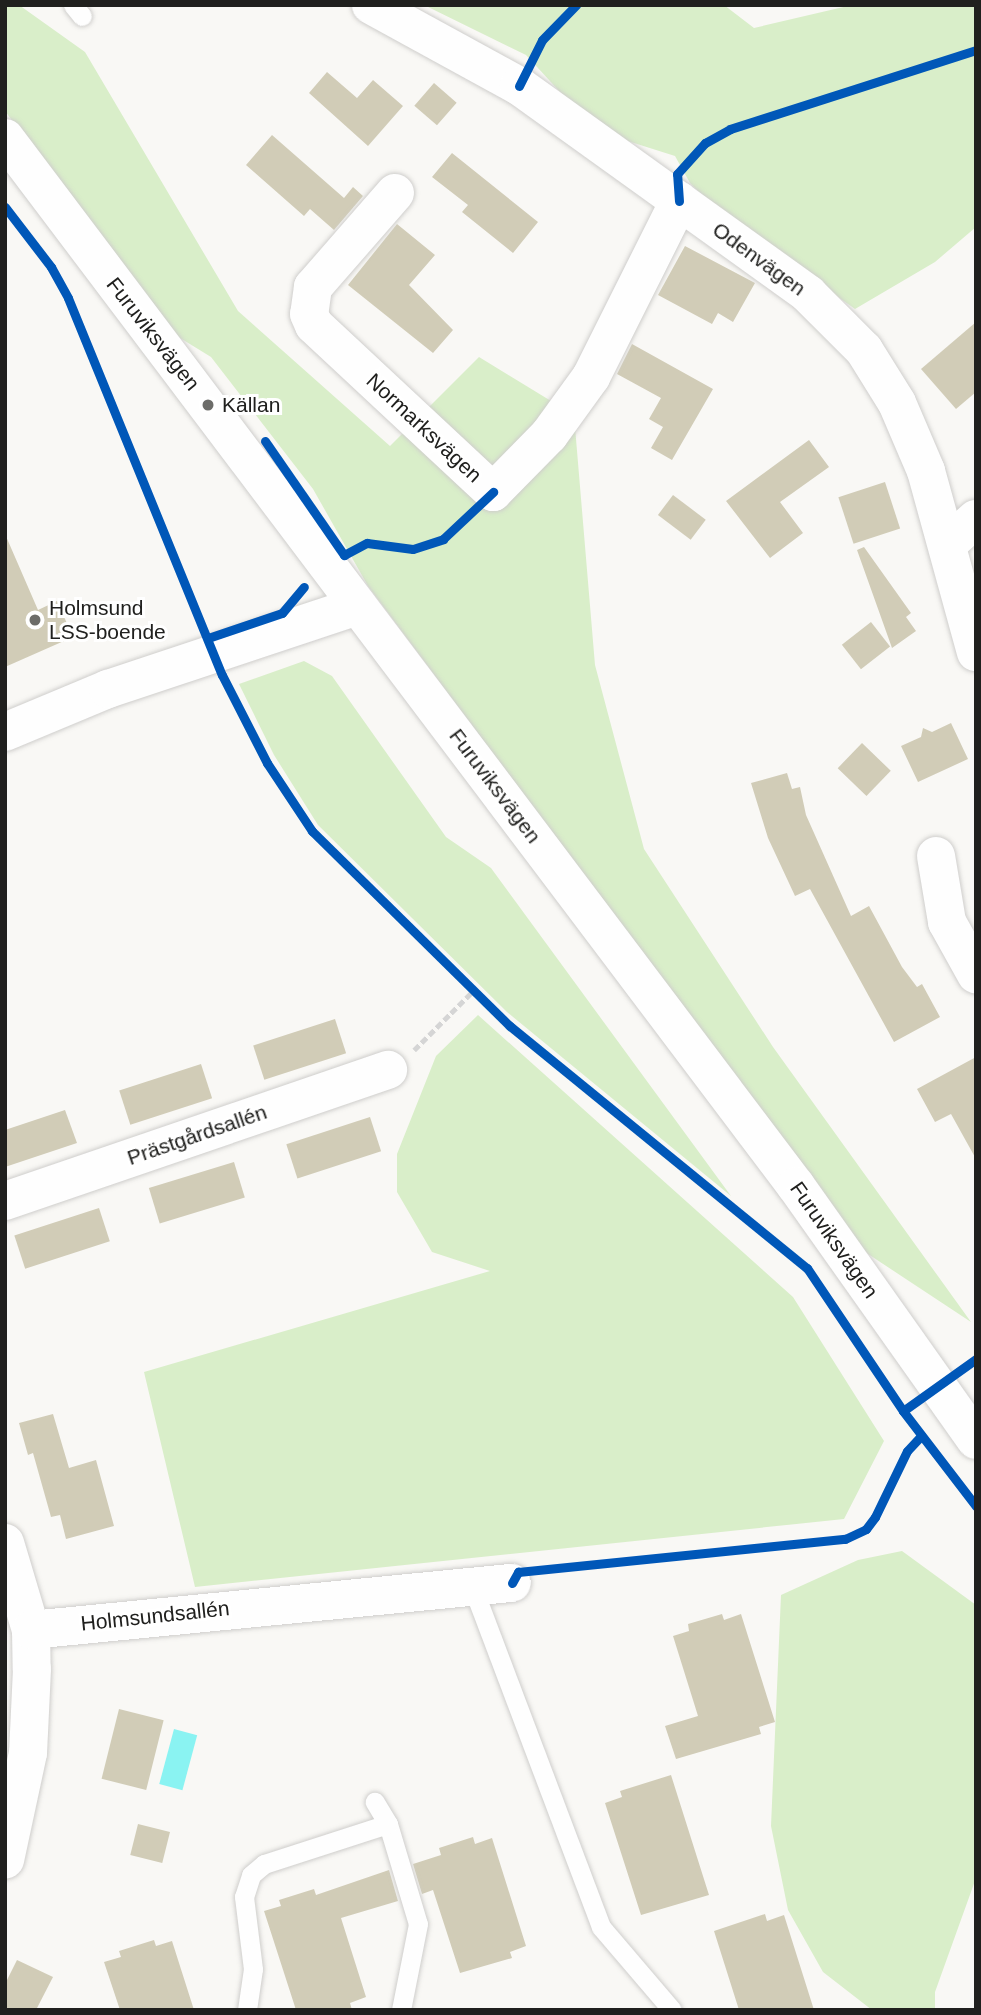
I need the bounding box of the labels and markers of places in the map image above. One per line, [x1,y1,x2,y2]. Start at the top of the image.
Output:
place label: Källan [222,392,280,418]
marker: Källan [200,397,216,413]
place label: Holmsund LSS-boende [49,595,166,645]
marker: Holmsund LSS-boende [27,612,43,628]

